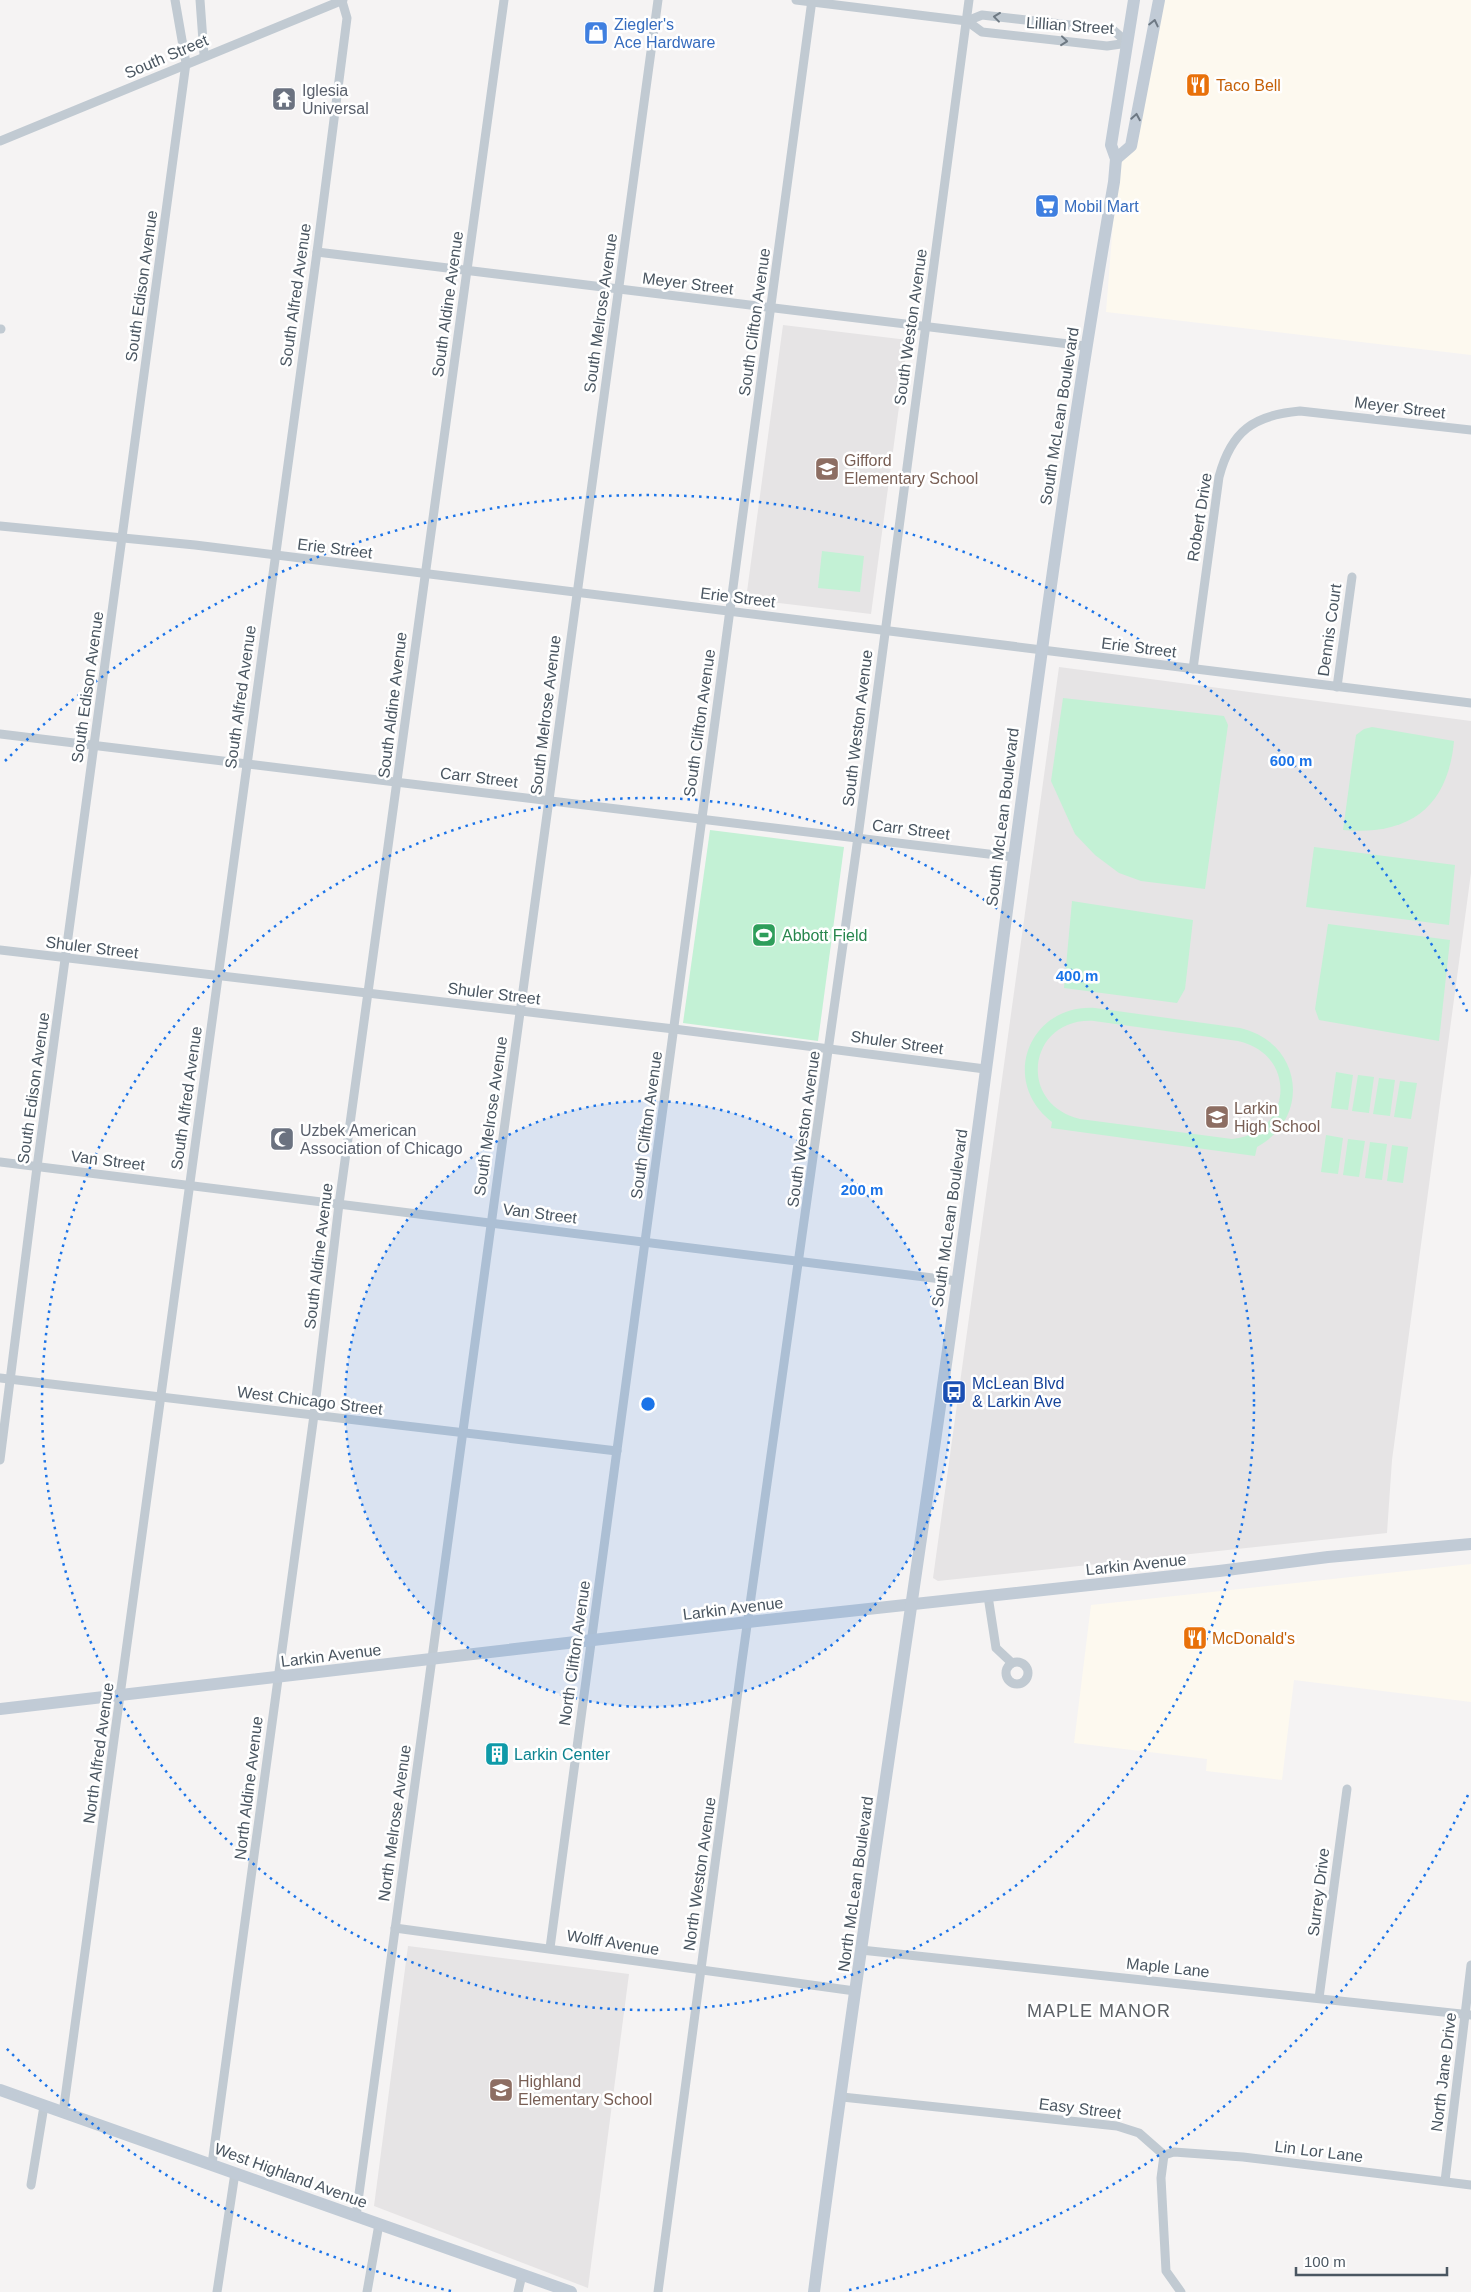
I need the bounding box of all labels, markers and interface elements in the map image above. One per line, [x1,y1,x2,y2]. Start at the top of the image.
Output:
one-way arrow [993,12,1001,23]
street label: Lillian Street [1025,14,1115,37]
place label: Ziegler's Ace Hardware [614,16,715,51]
one-way arrow [1148,18,1159,27]
shop icon: Ziegler's Ace Hardware [583,20,609,46]
street label: South Street [122,31,211,82]
one-way arrow [1060,35,1068,46]
restaurant icon: Taco Bell [1185,72,1211,98]
place label: Taco Bell [1216,77,1281,94]
place label: Iglesia Universal [302,82,369,117]
temple icon: Iglesia Universal [271,86,297,112]
one-way arrow [1131,113,1141,122]
supermarket icon: Mobil Mart [1034,193,1060,219]
place label: Mobil Mart [1064,198,1139,215]
street label: South Edison Avenue [122,209,161,363]
street label: South Alfred Avenue [277,222,314,368]
street label: South Aldine Avenue [429,230,466,378]
street label: South Melrose Avenue [581,232,620,394]
street label: South Clifton Avenue [736,247,773,397]
street label: South Weston Avenue [891,248,930,406]
street label: Meyer Street [641,269,735,298]
street label: South McLean Boulevard [1037,326,1082,506]
street label: Meyer Street [1353,393,1447,422]
place label: Gifford Elementary School [844,452,978,487]
school or university icon: Gifford Elementary School [814,456,840,482]
street label: Robert Drive [1184,471,1215,563]
street label: Erie Street [296,535,374,562]
street label: Dennis Court [1315,582,1344,677]
street label: Erie Street [699,584,777,611]
street label: South Edison Avenue [68,610,107,764]
street label: South Alfred Avenue [222,624,259,770]
street label: South Aldine Avenue [375,631,410,779]
street label: South Melrose Avenue [527,634,564,796]
street label: Erie Street [1100,634,1178,661]
street label: South Clifton Avenue [681,648,718,798]
street label: South Weston Avenue [839,649,876,807]
street label: South McLean Boulevard [983,727,1022,907]
text: 600 m [1270,752,1312,769]
street label: Carr Street [439,764,519,791]
street label: Carr Street [871,816,951,843]
sports icon: Abbott Field [751,922,777,948]
place label: Abbott Field [782,927,867,944]
street label: Shuler Street [45,933,140,962]
text: 400 m [1056,967,1098,984]
street label: Shuler Street [447,979,542,1008]
street label: South Edison Avenue [14,1011,53,1165]
street label: South Alfred Avenue [168,1025,205,1171]
street label: Shuler Street [850,1028,945,1057]
street label: South Melrose Avenue [471,1035,510,1197]
street label: South Clifton Avenue [628,1050,665,1200]
street label: South Weston Avenue [784,1050,823,1208]
place label: Larkin High School [1234,1100,1320,1135]
school or university icon: Larkin High School [1204,1104,1230,1130]
place label: Uzbek American Association of Chicago [300,1122,463,1157]
mosque icon: Uzbek American Association of Chicago [269,1126,295,1152]
street label: South McLean Boulevard [929,1128,970,1308]
street label: Van Street [70,1148,146,1174]
text: 200 m [841,1181,883,1198]
street label: South Aldine Avenue [301,1182,336,1330]
street label: Van Street [502,1201,578,1227]
place label: McLean Blvd & Larkin Ave [972,1375,1065,1410]
bus stop icon: McLean Blvd & Larkin Ave [941,1379,967,1405]
street label: West Chicago Street [236,1383,384,1418]
centre of rings [639,1395,657,1413]
street label: Larkin Avenue [1085,1551,1187,1578]
street label: North Clifton Avenue [556,1579,593,1727]
street label: Larkin Avenue [682,1594,784,1623]
restaurant icon: McDonald's [1182,1625,1208,1651]
place label: McDonald's [1212,1630,1295,1647]
street label: Larkin Avenue [280,1641,382,1670]
street label: North Alfred Avenue [80,1681,117,1825]
street label: North Aldine Avenue [231,1715,266,1861]
building icon: Larkin Center [484,1741,510,1767]
street label: North Melrose Avenue [375,1744,414,1902]
place label: Larkin Center [514,1746,611,1763]
street label: North McLean Boulevard [835,1795,876,1973]
street label: North Weston Avenue [680,1796,719,1952]
street label: Surrey Drive [1305,1847,1332,1937]
street label: Wolff Avenue [565,1927,660,1958]
street label: Maple Lane [1125,1955,1211,1980]
district label: MAPLE MANOR [1027,2001,1171,2021]
street label: North Jane Drive [1428,2011,1459,2133]
place label: Highland Elementary School [518,2073,652,2108]
school or university icon: Highland Elementary School [488,2077,514,2103]
street label: Easy Street [1038,2095,1123,2122]
street label: Lin Lor Lane [1274,2138,1364,2165]
street label: West Highland Avenue [212,2140,370,2211]
scale bar [1296,2244,1447,2276]
text: 100 m [1304,2253,1346,2270]

